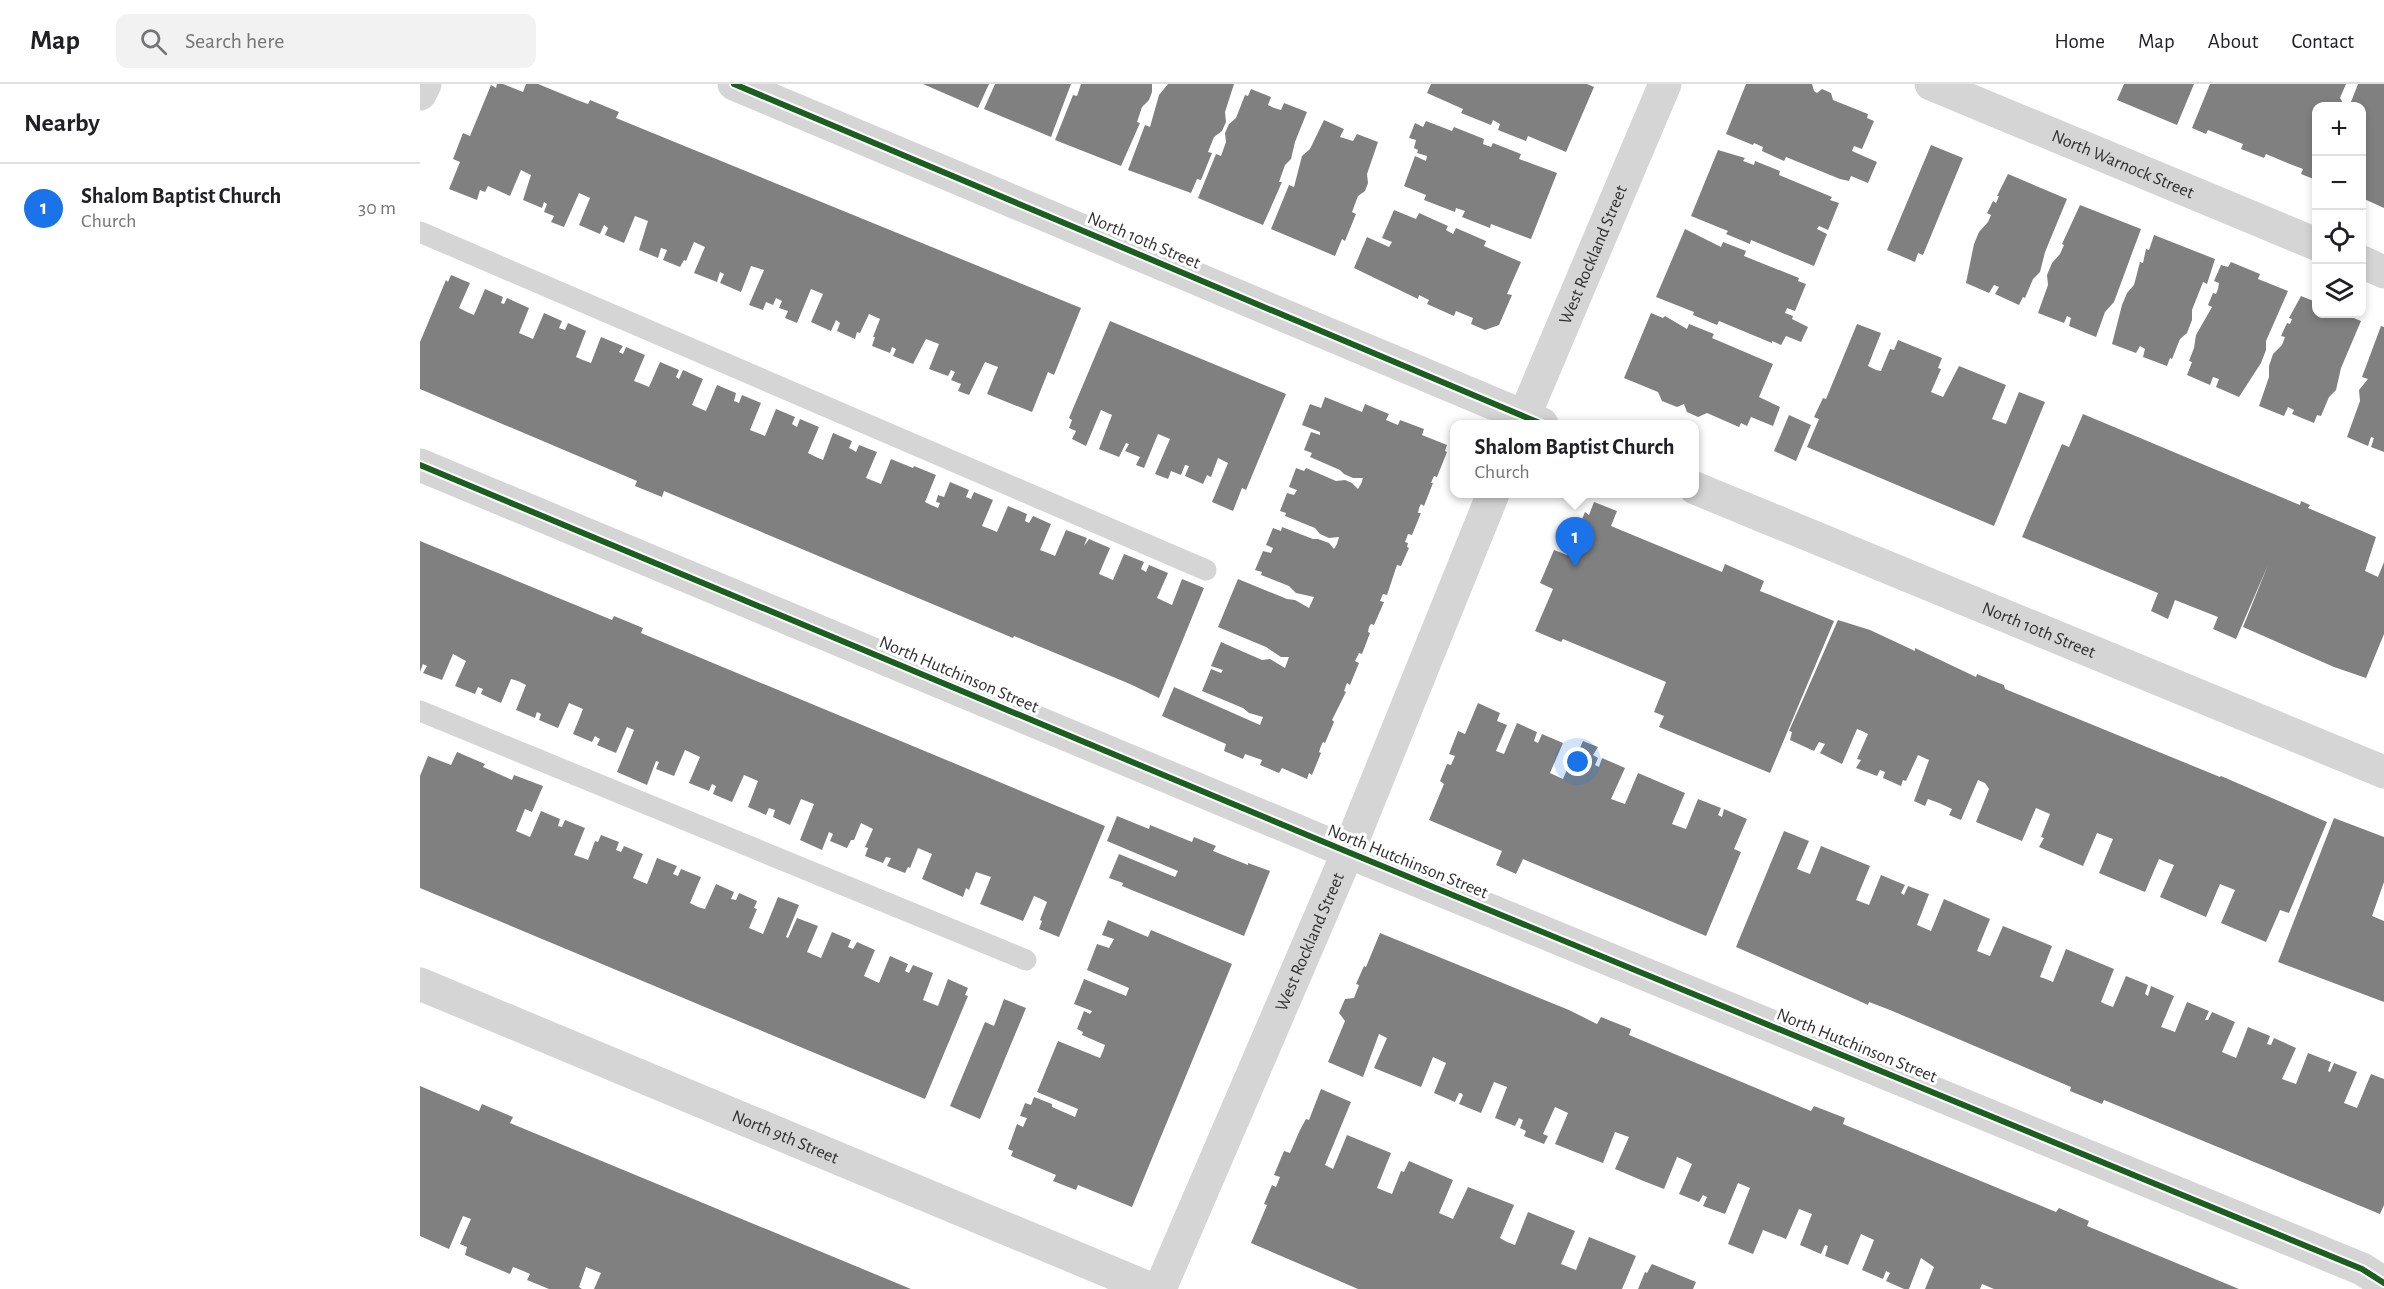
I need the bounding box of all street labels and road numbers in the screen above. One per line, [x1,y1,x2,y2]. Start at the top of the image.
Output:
street label: North Warnock Street [2049,127,2197,202]
street label: West Rockland Street [1556,183,1631,327]
street label: North 10th Street [1085,209,1203,273]
street label: North 10th Street [1979,599,2098,662]
street label: North Hutchinson Street [876,633,1041,717]
street label: North Hutchinson Street [1325,822,1491,902]
street label: West Rockland Street [1273,870,1348,1014]
street label: North Hutchinson Street [1774,1006,1940,1086]
street label: North 9th Street [729,1107,841,1168]

